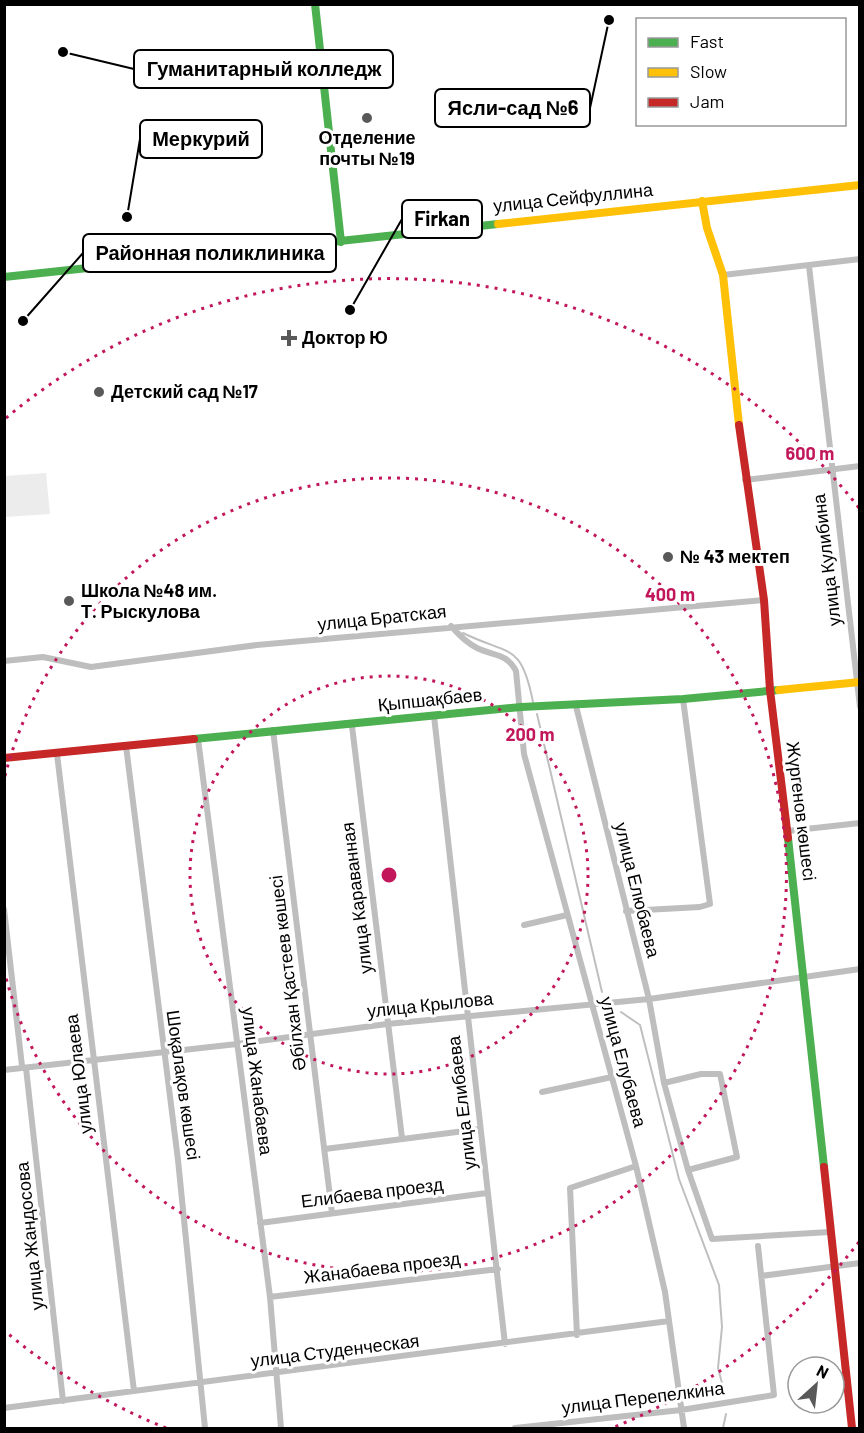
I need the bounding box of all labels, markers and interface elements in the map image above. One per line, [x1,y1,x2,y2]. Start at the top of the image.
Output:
legend [636,18,846,126]
text: Fast [690,30,724,52]
callout: Гуманитарный колледж [134,50,393,88]
text: Гуманитарный колледж [147,56,382,80]
text: Slow [690,60,727,82]
callout: Ясли-сад №6 [435,89,590,127]
text: Jam [690,90,724,112]
text: Ясли-сад №6 [448,95,579,119]
marker: Отделение почты №19 [360,111,374,125]
callout: Меркурий [140,120,262,158]
text: Меркурий [152,126,250,150]
place label: Отделение почты №19 [318,126,416,169]
street label: улица Сейфуллина [492,178,655,216]
callout: Firkan [402,200,482,238]
text: Firkan [414,206,470,230]
callout: Районная поликлиника [83,234,336,272]
text: Районная поликлиника [95,240,325,264]
place label: Доктор Ю [302,326,388,348]
marker: Доктор Ю [280,329,298,347]
place label: Детский сад №17 [111,380,258,402]
marker: Детский сад №17 [92,385,106,399]
text: 600 m [786,442,834,464]
street label: улица Кулибина [807,492,845,627]
place label: № 43 мектеп [680,545,790,567]
marker: № 43 мектеп [661,550,675,564]
place label: Школа №48 им. Т. Рыскулова [81,579,217,622]
text: 400 m [645,583,695,605]
marker: Школа №48 им. Т. Рыскулова [62,594,76,608]
street label: улица Братская [316,599,447,635]
street label: Қыпшақбаев [377,683,483,715]
text: 200 m [505,723,555,745]
street label: Жүргенов көшесі [783,740,821,882]
street label: улица Елюбаева [611,820,666,961]
street label: улица Караванная [336,821,376,975]
centre of rings [379,865,399,885]
street label: Әбілхан Қастеев көшесі [264,874,310,1072]
street label: улица Крылова [366,986,495,1022]
street label: улица Елубаева [596,994,652,1130]
street label: улица Жанабаева [238,1006,278,1157]
street label: Шоқалақов көшесі [163,1008,205,1161]
street label: улица Юлаева [60,1012,96,1135]
street label: улица Елибаева [442,1034,480,1171]
street label: улица Жандосова [10,1160,48,1311]
street label: Елибаева проезд [299,1172,445,1212]
street label: Жанабаева проезд [302,1246,462,1288]
street label: улица Студенческая [249,1329,420,1371]
north arrow [786,1355,846,1415]
text: N [814,1360,832,1382]
street label: улица Перепелкина [560,1376,726,1418]

